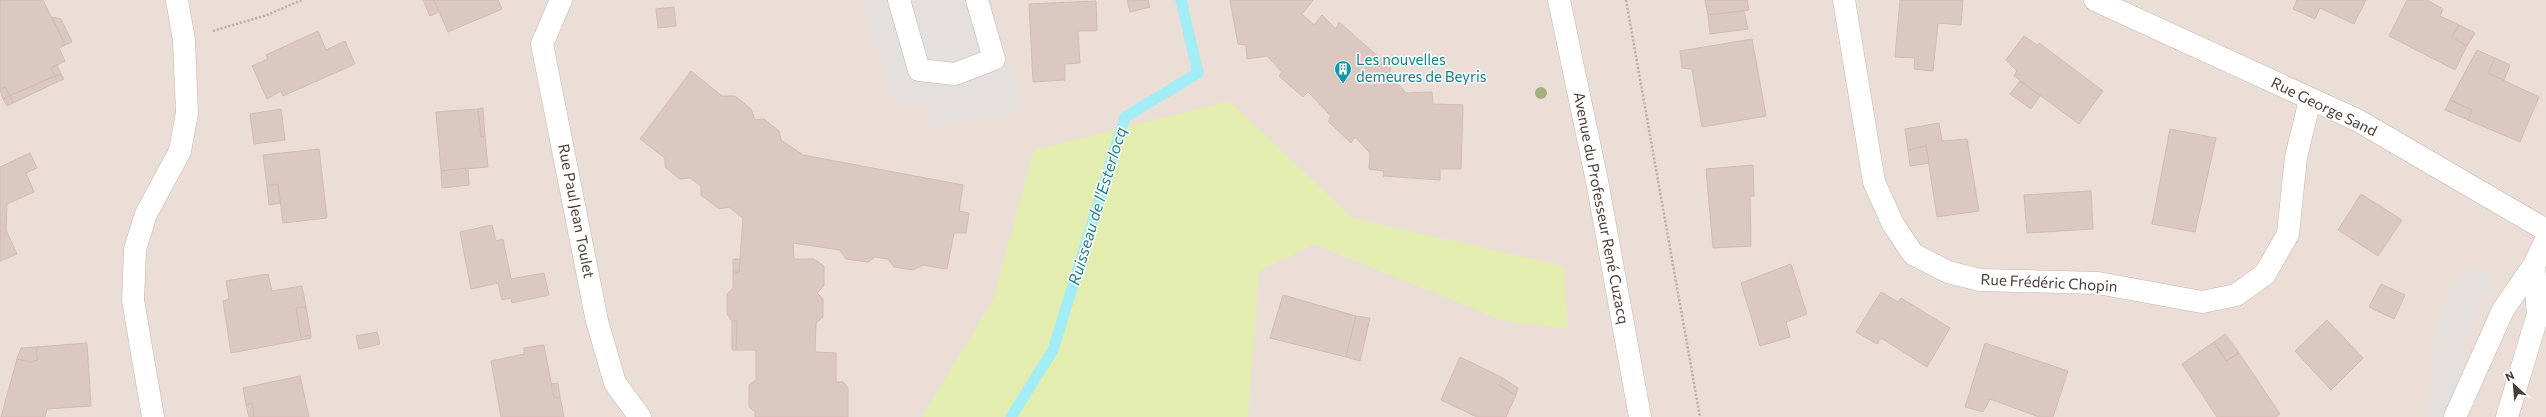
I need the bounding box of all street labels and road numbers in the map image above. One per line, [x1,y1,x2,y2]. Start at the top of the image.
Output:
street label: Rue George Sand [2269,73,2380,140]
street label: Avenue du Professeur René Cuzacq [1571,90,1633,325]
street label: Rue Paul Jean Toulet [555,142,599,280]
street label: Rue Frédéric Chopin [1980,269,2118,295]

